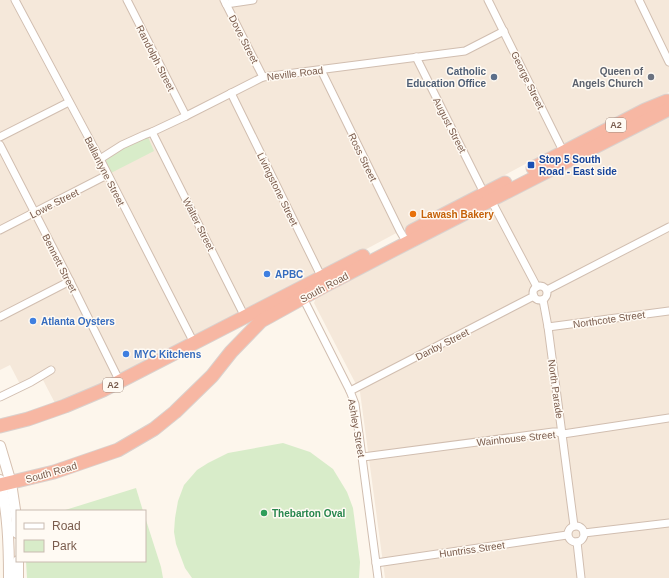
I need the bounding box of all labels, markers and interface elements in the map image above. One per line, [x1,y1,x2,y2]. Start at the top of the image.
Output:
street label: Dove Street [227,13,261,65]
street label: Randolph Street [134,24,177,93]
street label: George Street [509,50,546,111]
street label: Neville Road [266,65,324,82]
place label: Catholic Education Office [407,66,486,89]
place label: Queen of Angels Church [572,66,644,89]
marker: Catholic Education Office [489,72,499,82]
marker: Queen of Angels Church [646,72,656,82]
street label: August Street [431,96,468,155]
road number: A2 [606,118,626,132]
street label: Ross Street [346,131,379,183]
street label: Ballantyne Street [82,135,127,208]
street label: Livingstone Street [255,151,300,228]
place label: Stop 5 South Road - East side [539,154,617,177]
marker: Stop 5 South Road - East side [526,160,536,170]
street label: Lowe Street [28,186,81,220]
street label: Walter Street [180,196,217,253]
marker: Lawash Bakery [408,209,418,219]
place label: Lawash Bakery [421,209,494,220]
street label: Bennett Street [40,232,79,294]
marker: APBC [262,269,272,279]
place label: APBC [275,269,303,280]
street label: South Road [298,270,350,305]
street label: Northcote Street [572,309,646,330]
marker: Atlanta Oysters [28,316,38,326]
place label: Atlanta Oysters [41,316,115,327]
street label: Danby Street [414,326,471,363]
marker: MYC Kitchens [121,349,131,359]
place label: MYC Kitchens [134,349,202,360]
street label: North Parade [546,359,565,420]
road number: A2 [103,378,123,392]
street label: Ashley Street [346,398,367,459]
street label: Wainhouse Street [476,429,556,448]
street label: South Road [24,460,78,485]
marker: Thebarton Oval [259,508,269,518]
place label: Thebarton Oval [272,508,346,519]
legend [16,510,146,562]
text: Road [52,519,81,533]
text: Park [52,539,78,553]
street label: Huntriss Street [439,539,506,560]

